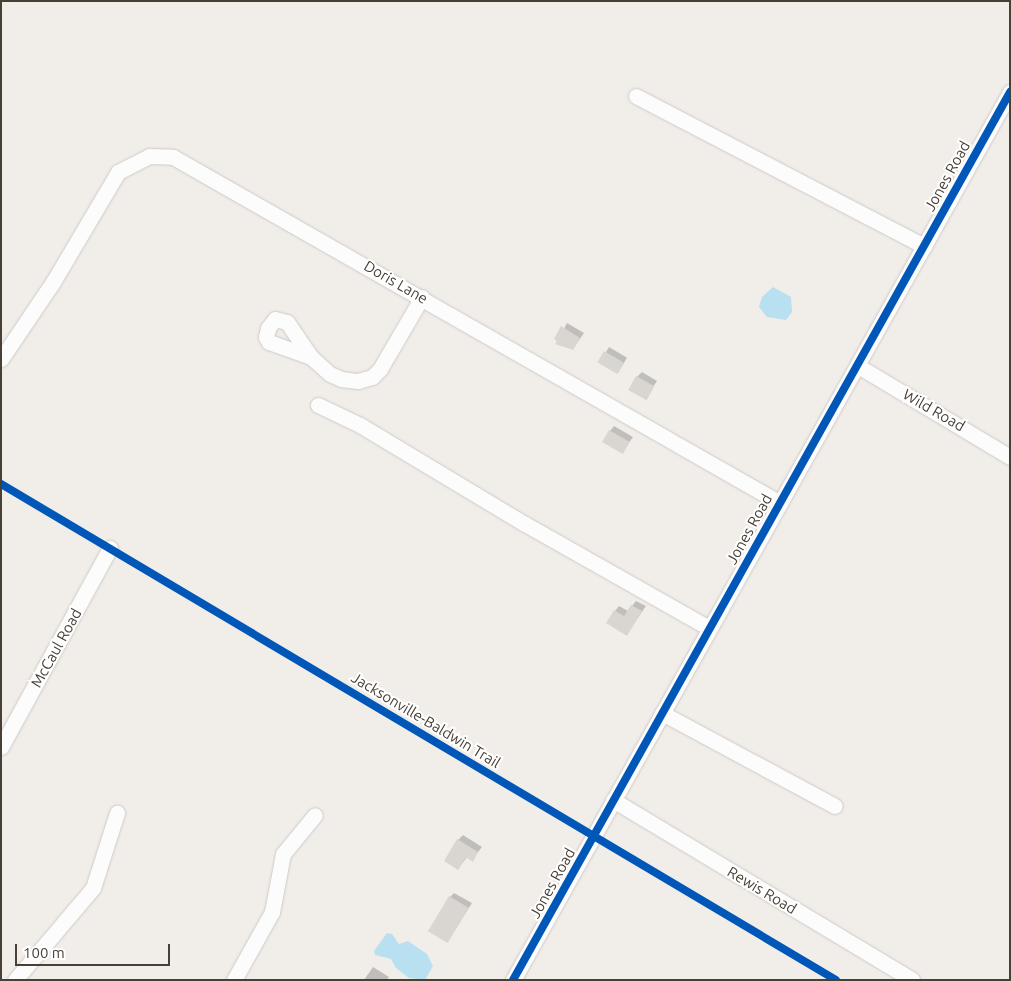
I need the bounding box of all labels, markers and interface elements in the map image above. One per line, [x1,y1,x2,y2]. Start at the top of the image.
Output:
street label: Jones Road [920,138,974,214]
street label: Doris Lane [361,256,431,308]
street label: Wild Road [900,385,968,435]
street label: Jones Road [722,491,776,567]
street label: McCaul Road [27,605,85,691]
street label: Jacksonville-Baldwin Trail [348,668,504,772]
street label: Jones Road [525,845,579,921]
street label: Rewis Road [724,862,800,918]
scale bar [18,934,172,966]
text: 100 m [23,944,65,961]

